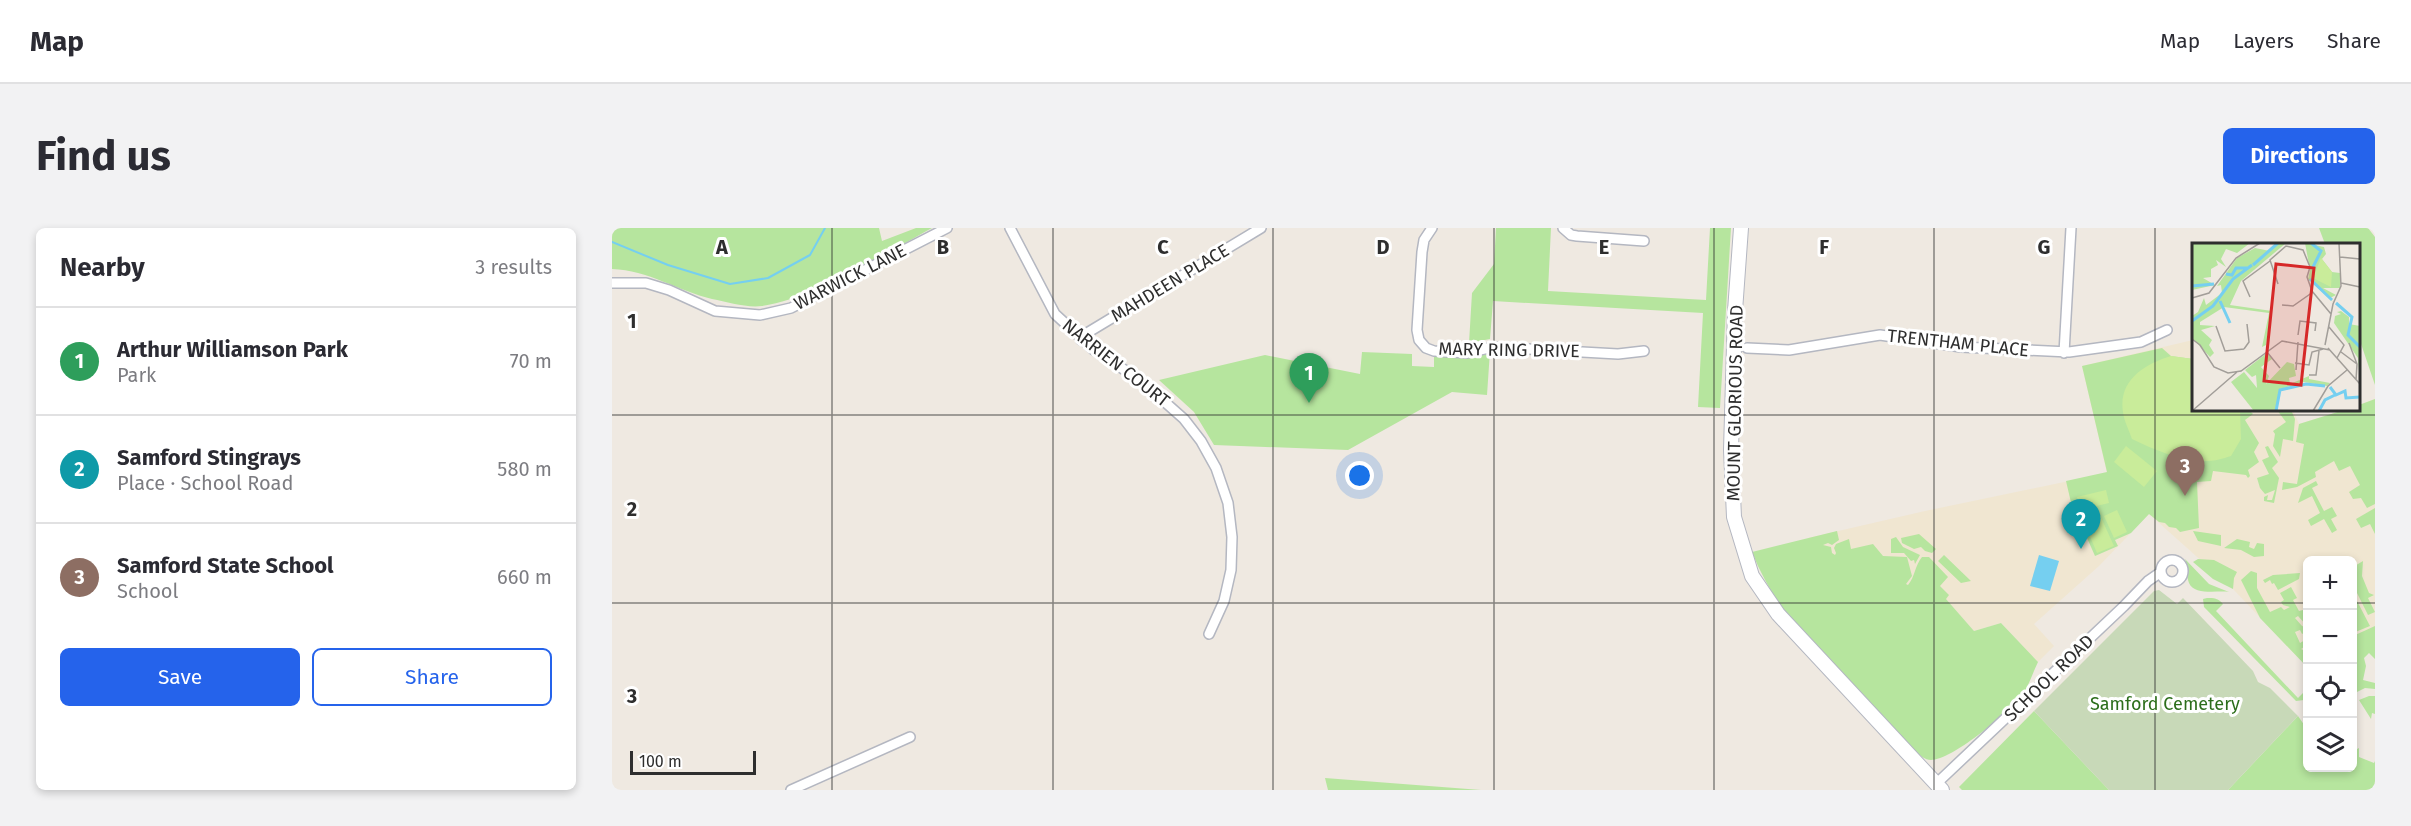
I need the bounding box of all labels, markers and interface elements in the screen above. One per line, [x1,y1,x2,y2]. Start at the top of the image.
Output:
text: Map [30,25,84,58]
text: Map [2160,28,2200,54]
text: Layers [2233,28,2294,54]
text: Share [2327,28,2381,54]
button: Directions [2223,128,2375,184]
text: Find us [36,131,171,181]
text: A [715,235,729,259]
text: B [937,235,949,259]
text: D [1376,235,1390,259]
text: E [1599,235,1609,259]
text: F [1819,235,1829,259]
text: G [2038,235,2050,259]
street label: WARWICK LANE [790,239,910,315]
street label: MAHDEEN PLACE [1107,239,1233,327]
inset map [2192,243,2360,411]
text: Nearby [60,252,145,283]
text: 3 results [475,255,552,279]
street label: MOUNT GLORIOUS ROAD [1722,305,1748,501]
text: 1 [627,309,637,333]
street label: NARRIEN COURT [1058,314,1175,412]
street label: TRENTHAM PLACE [1886,325,2030,361]
text: Arthur Williamson Park [117,336,348,363]
street label: MARY RING DRIVE [1438,338,1580,362]
text: 1 [75,349,84,373]
text: 70 m [510,349,552,373]
pin: 1 [1290,354,1328,403]
text: Park [117,363,156,387]
text: Samford Stingrays [117,444,301,471]
pin: 3 [2166,446,2204,496]
text: 2 [74,457,85,481]
text: 580 m [497,457,552,481]
your location [1345,461,1374,490]
text: Place · School Road [117,471,293,495]
text: 2 [627,497,637,521]
pin: 2 [2062,500,2100,549]
text: Samford State School [117,552,334,579]
map controls [2303,556,2357,772]
button: + [2303,556,2357,610]
text: 3 [74,565,85,589]
text: 660 m [497,565,552,589]
text: School [117,579,178,603]
button: − [2303,610,2357,664]
street label: SCHOOL ROAD [2000,630,2098,726]
button: Save [60,648,300,706]
button: Share [312,648,552,706]
button: locate [2303,664,2357,718]
text: 3 [626,684,637,708]
park label: Samford Cemetery [2090,693,2240,715]
button: layers [2303,718,2357,772]
scale bar [630,748,756,776]
text: 100 m [639,752,682,771]

